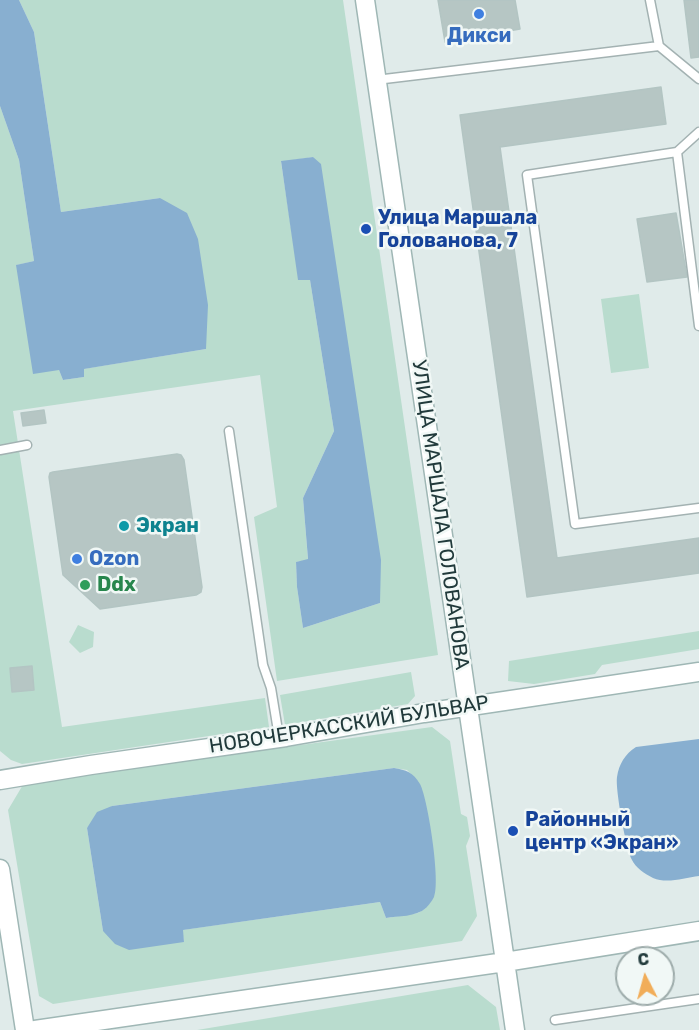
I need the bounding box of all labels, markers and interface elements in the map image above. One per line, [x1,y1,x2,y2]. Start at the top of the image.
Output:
marker: Дикси [472,7,486,21]
place label: Дикси [447,24,511,48]
place label: Улица Маршала Голованова, 7 [378,206,537,253]
marker: Улица Маршала Голованова, 7 [359,222,373,236]
street label: УЛИЦА МАРШАЛА ГОЛОВАНОВА [406,359,474,671]
place label: Экран [136,514,199,538]
marker: Экран [117,519,131,533]
place label: Ozon [89,547,139,571]
marker: Ozon [70,552,84,566]
place label: Ddx [97,573,136,597]
marker: Ddx [78,578,92,592]
street label: НОВОЧЕРКАССКИЙ БУЛЬВАР [208,691,490,759]
place label: Районный центр «Экран» [525,808,678,855]
marker: Районный центр «Экран» [506,824,520,838]
north arrow [615,946,675,1006]
text: С [637,950,650,970]

